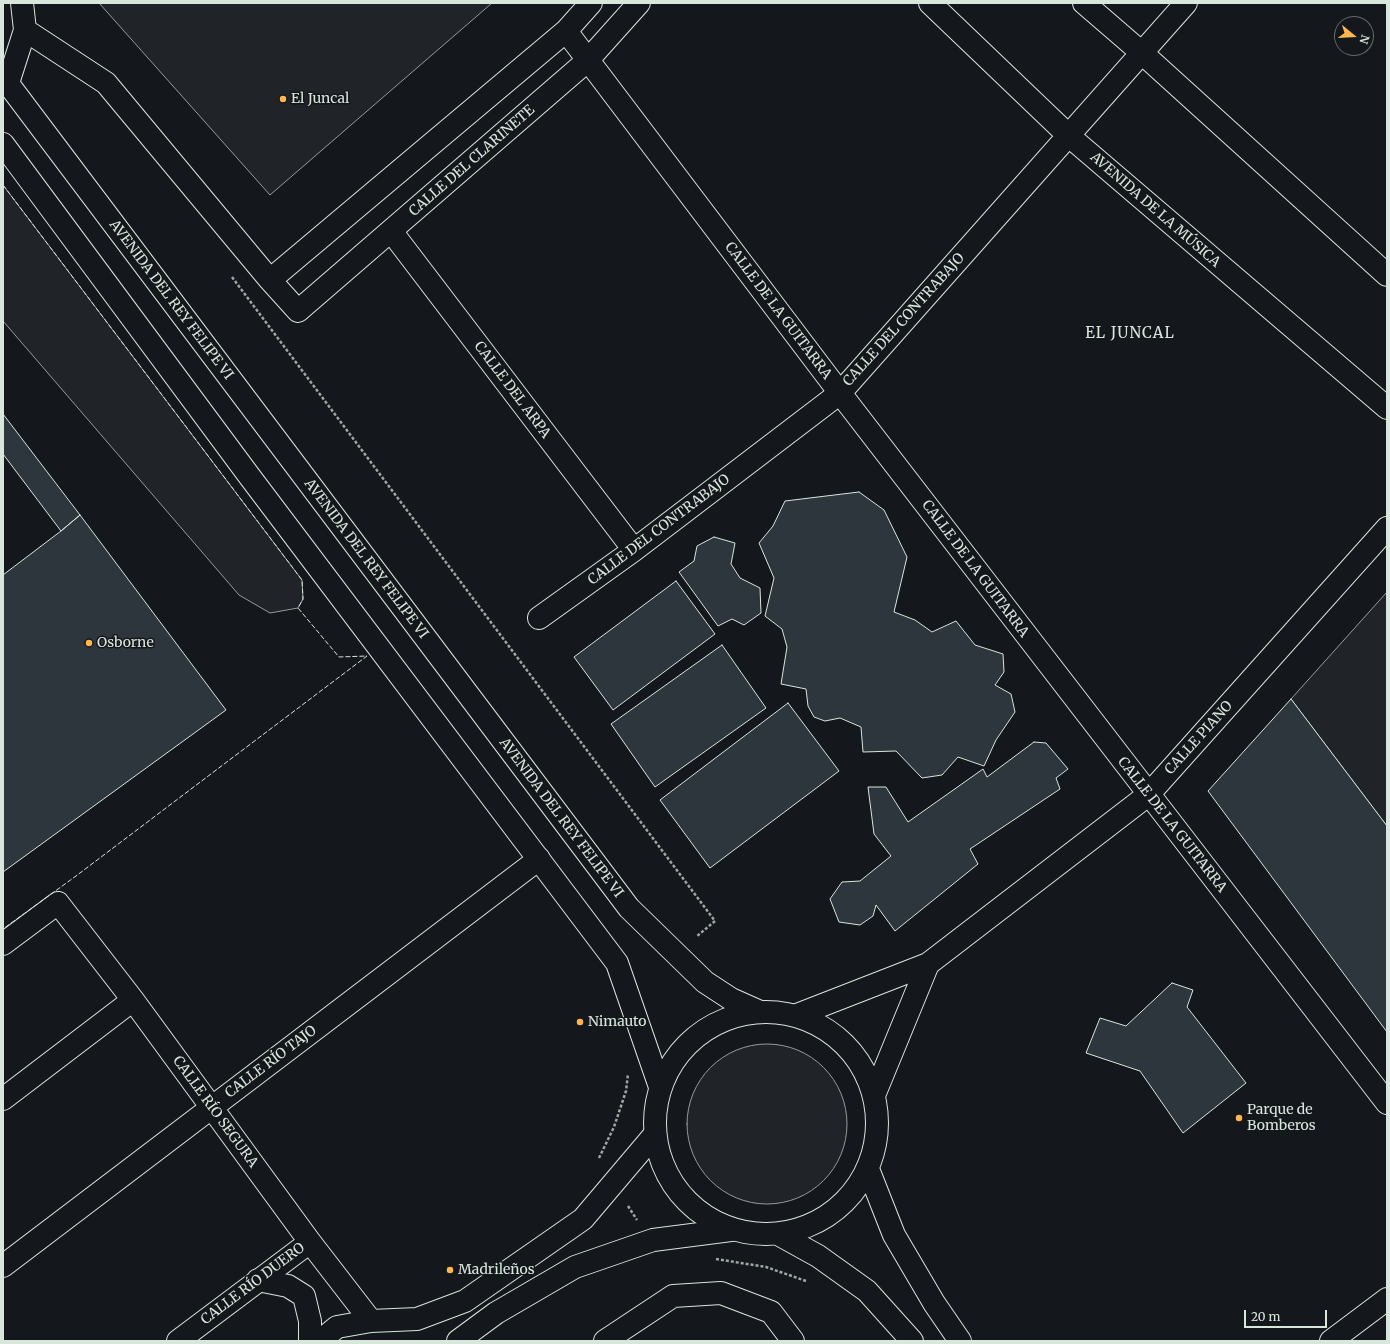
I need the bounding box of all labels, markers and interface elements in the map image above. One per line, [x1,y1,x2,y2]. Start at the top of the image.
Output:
north arrow [1334,16,1374,56]
text: N [1356,33,1372,46]
place label: El Juncal [291,91,349,107]
marker: El Juncal [278,94,288,104]
street label: CALLE DEL CLARINETE [406,102,538,220]
street label: AVENIDA DE LA MÚSICA [1086,149,1224,271]
street label: AVENIDA DEL REY FELIPE VI [105,217,237,383]
street label: CALLE DE LA GUITARRA [721,239,835,383]
street label: CALLE DEL CONTRABAJO [840,250,968,390]
district label: EL JUNCAL [1085,325,1175,343]
street label: CALLE DEL ARPA [470,338,554,442]
street label: CALLE DEL CONTRABAJO [585,471,733,589]
street label: AVENIDA DEL REY FELIPE VI [300,476,432,642]
street label: CALLE DE LA GUITARRA [918,497,1032,641]
place label: Osborne [97,635,154,651]
marker: Osborne [84,638,94,648]
street label: CALLE PIANO [1162,698,1236,778]
street label: AVENIDA DEL REY FELIPE VI [495,735,627,901]
street label: CALLE DE LA GUITARRA [1114,754,1230,896]
place label: Nimauto [588,1014,646,1030]
marker: Nimauto [575,1017,585,1027]
street label: CALLE RÍO TAJO [222,1022,320,1102]
street label: CALLE RÍO SEGURA [169,1053,261,1171]
place label: Parque de Bomberos [1247,1102,1316,1134]
marker: Parque de Bomberos [1234,1113,1244,1123]
street label: CALLE RÍO DUERO [198,1239,308,1329]
place label: Madrileños [458,1262,535,1278]
marker: Madrileños [445,1265,455,1275]
scale bar [1246,1302,1329,1328]
text: 20 m [1251,1309,1280,1324]

